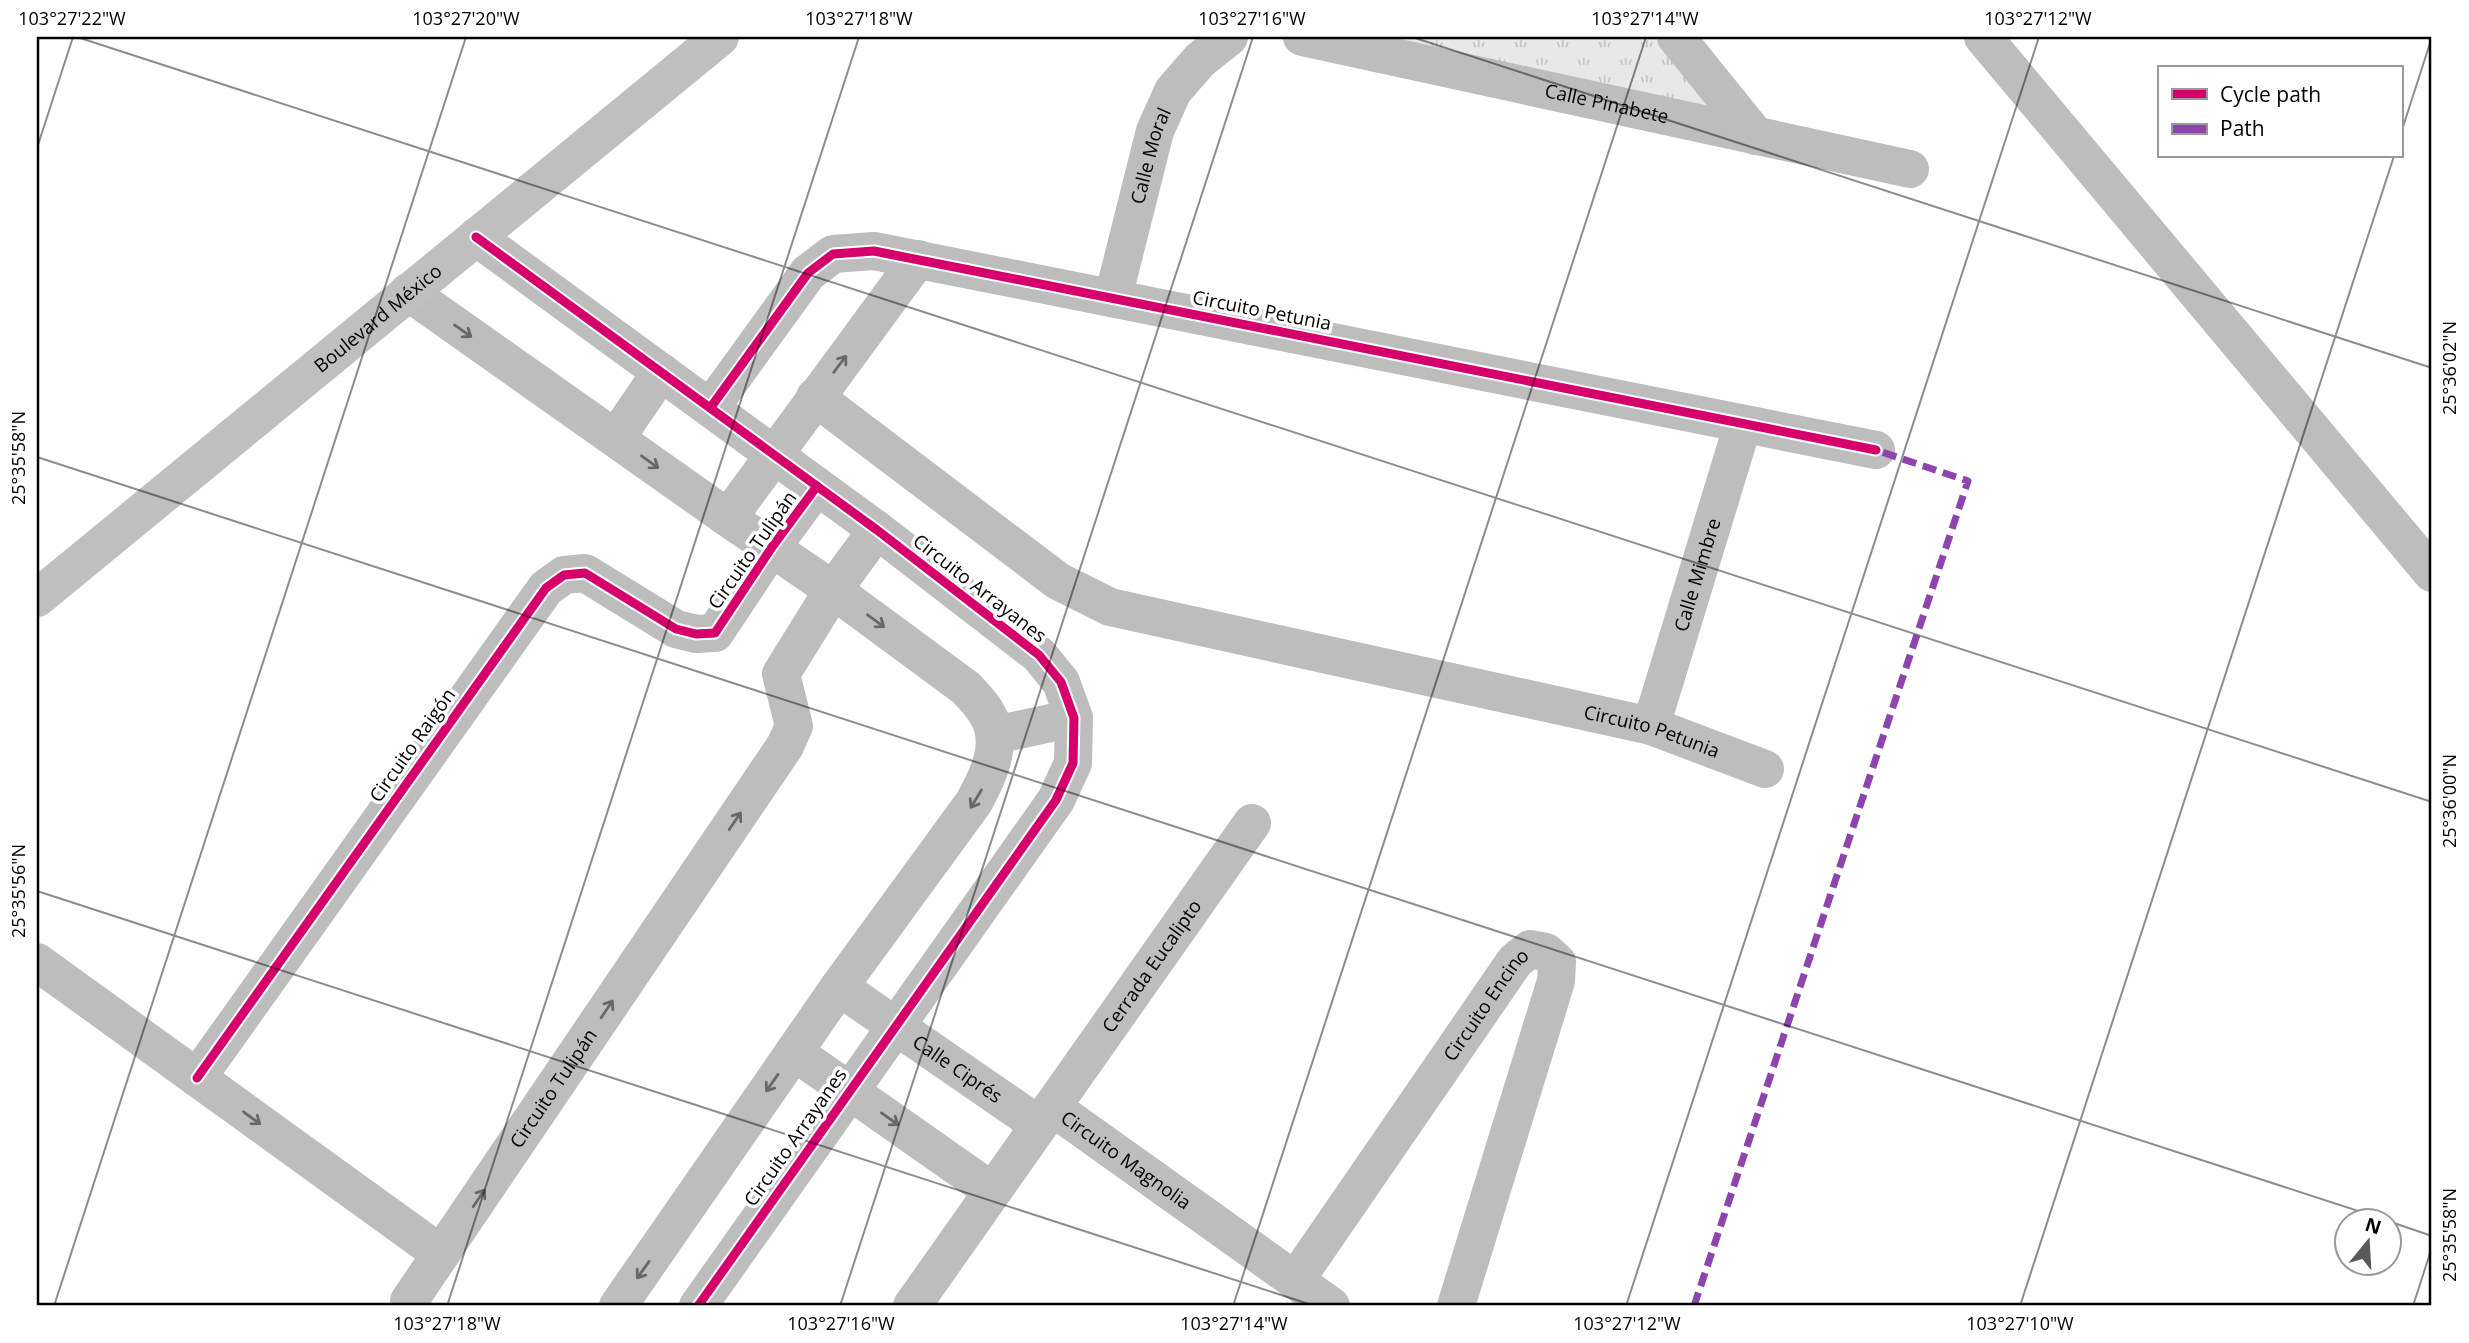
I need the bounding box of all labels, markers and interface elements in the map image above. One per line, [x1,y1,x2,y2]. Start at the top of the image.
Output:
text: 103°27'22"W [18,6,126,30]
text: 103°27'20"W [412,6,520,30]
text: 103°27'18"W [805,6,913,30]
text: 103°27'16"W [1198,6,1306,30]
text: 103°27'14"W [1591,6,1699,30]
text: 103°27'12"W [1984,6,2092,30]
legend [2158,66,2402,158]
street label: Calle Pinabete [1543,77,1671,129]
text: Cycle path [2220,80,2321,108]
street label: Calle Moral [1124,103,1177,207]
text: Path [2220,114,2265,142]
street label: Boulevard México [308,258,447,378]
street label: Circuito Petunia [1190,284,1334,336]
text: 25°36'02"N [2437,321,2461,415]
one-way arrow [454,324,473,339]
one-way arrow [833,355,847,374]
text: 25°35'58"N [6,411,30,505]
one-way arrow [640,455,659,469]
street label: Circuito Tulipán [702,486,802,614]
street label: Calle Mimbre [1668,515,1727,635]
street label: Circuito Arrayanes [908,528,1052,648]
one-way arrow [866,614,885,629]
street label: Circuito Raigón [363,683,461,807]
street label: Circuito Petunia [1582,699,1723,764]
text: 25°36'00"N [2437,754,2461,848]
one-way arrow [968,788,982,808]
one-way arrow [728,812,742,831]
text: 25°35'56"N [6,844,30,938]
street label: Cerrada Eucalipto [1096,894,1207,1038]
street label: Circuito Encino [1437,942,1534,1066]
one-way arrow [600,1000,614,1019]
street label: Circuito Tulipán [503,1023,603,1153]
street label: Calle Ciprés [907,1029,1008,1109]
street label: Circuito Arrayanes [738,1063,852,1211]
one-way arrow [765,1073,779,1092]
street label: Circuito Magnolia [1056,1104,1197,1215]
one-way arrow [242,1111,261,1125]
one-way arrow [880,1112,899,1126]
one-way arrow [473,1188,487,1208]
text: 25°35'58"N [2437,1188,2461,1282]
north arrow [2332,1206,2402,1276]
text: N [2362,1211,2385,1241]
one-way arrow [636,1260,650,1279]
text: 103°27'18"W [393,1311,501,1335]
text: 103°27'16"W [787,1311,895,1335]
text: 103°27'14"W [1180,1311,1288,1335]
text: 103°27'12"W [1573,1311,1681,1335]
text: 103°27'10"W [1966,1311,2074,1335]

